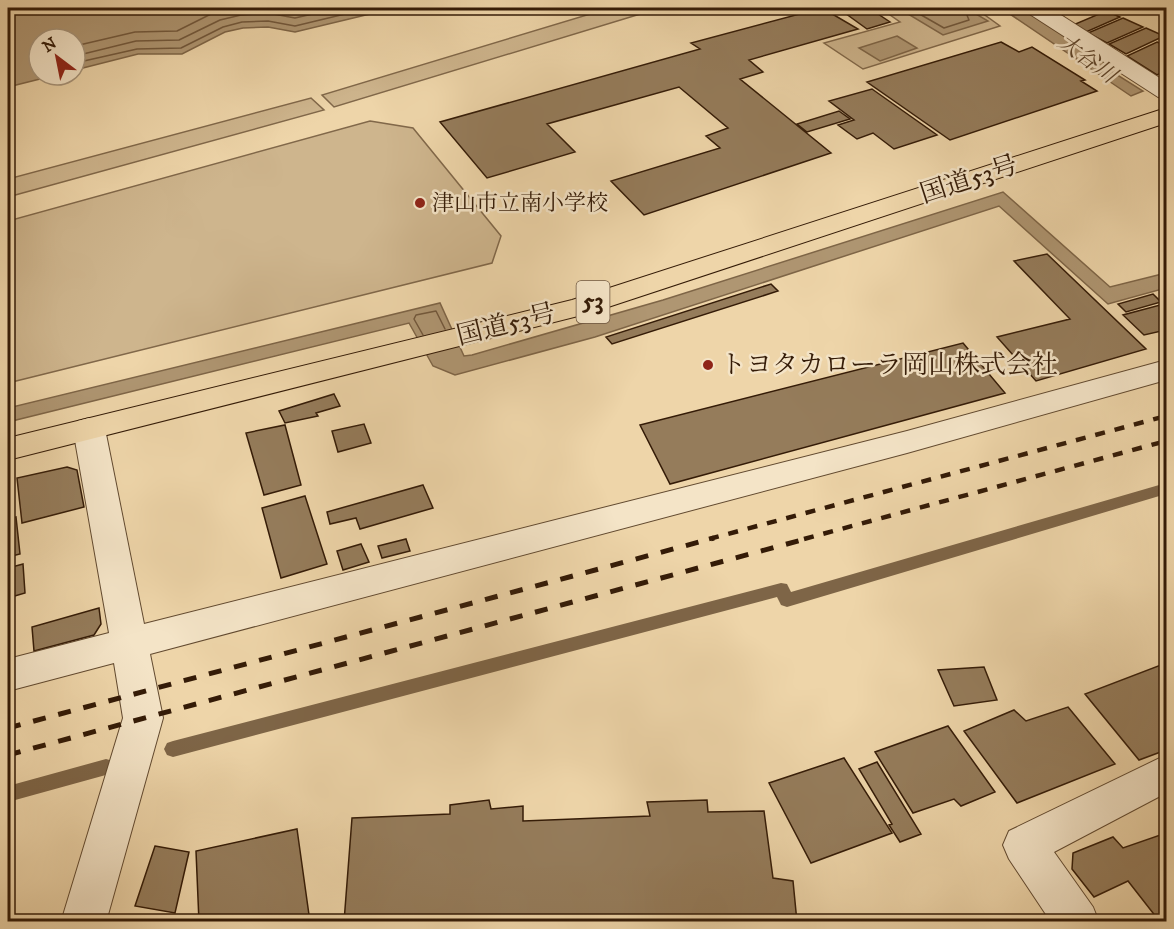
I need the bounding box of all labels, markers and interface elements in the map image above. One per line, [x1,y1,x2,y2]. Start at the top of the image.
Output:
north arrow [27,27,87,87]
water label: 大谷川 [1052,29,1123,90]
text: N [39,33,60,57]
street label: 国道53号 [916,149,1022,211]
place label: 津山市立南小学校 [432,190,608,217]
marker: 津山市立南小学校 [413,196,427,210]
road number: 53 [576,281,610,323]
street label: 国道53号 [453,297,559,353]
place label: トヨタカローラ岡山株式会社 [720,349,1058,382]
marker: トヨタカローラ岡山株式会社 [701,358,715,372]

